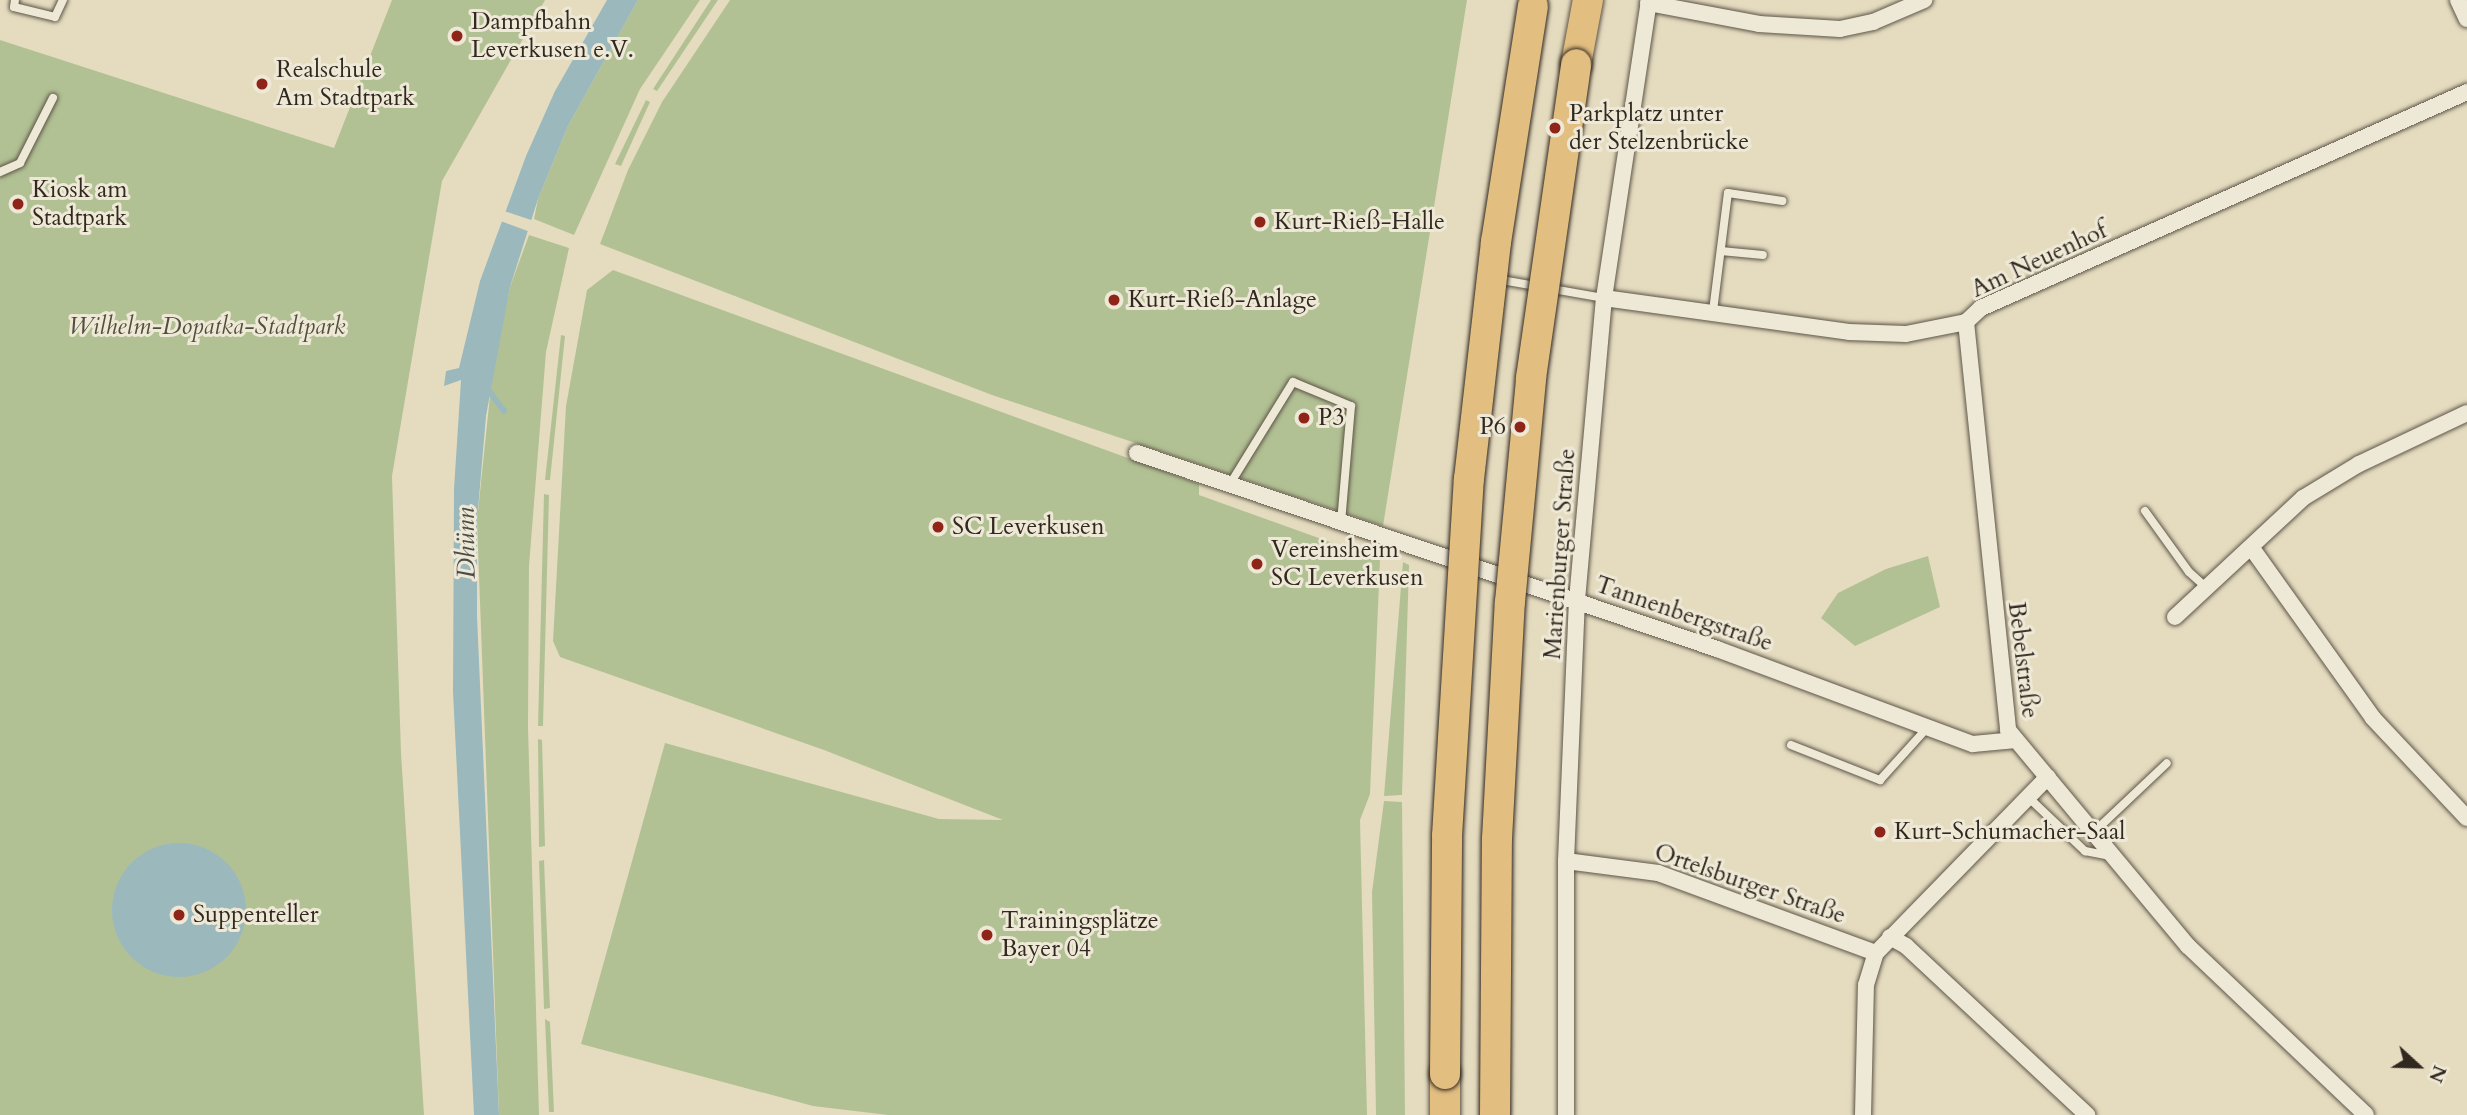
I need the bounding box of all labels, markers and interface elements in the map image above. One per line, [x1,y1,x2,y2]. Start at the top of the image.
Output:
place label: Dampfbahn Leverkusen e.V. [471,8,634,64]
marker: Dampfbahn Leverkusen e.V. [449,28,465,44]
place label: Realschule Am Stadtpark [276,56,415,112]
marker: Realschule Am Stadtpark [254,76,270,92]
place label: Parkplatz unter der Stelzenbrücke [1569,100,1749,156]
marker: Parkplatz unter der Stelzenbrücke [1547,120,1563,136]
place label: Kiosk am Stadtpark [32,176,128,232]
marker: Kiosk am Stadtpark [10,196,26,212]
place label: Kurt-Rieß-Halle [1274,208,1445,236]
marker: Kurt-Rieß-Halle [1252,214,1268,230]
street label: Am Neuenhof [1967,216,2111,304]
place label: Kurt-Rieß-Anlage [1128,286,1317,314]
marker: Kurt-Rieß-Anlage [1106,292,1122,308]
park label: Wilhelm-Dopatka-Stadtpark [69,313,345,341]
place label: P3 [1318,404,1344,432]
marker: P3 [1296,410,1312,426]
place label: P6 [1480,413,1506,441]
marker: P6 [1512,419,1528,435]
street label: Marienburger Straße [1538,448,1582,660]
water label: Dhünn [450,507,482,579]
place label: SC Leverkusen [952,513,1105,541]
marker: SC Leverkusen [930,519,946,535]
place label: Vereinsheim SC Leverkusen [1271,536,1424,592]
marker: Vereinsheim SC Leverkusen [1249,556,1265,572]
street label: Tannenbergstraße [1592,570,1776,658]
street label: Bebelstraße [2002,600,2044,720]
place label: Kurt-Schumacher-Saal [1894,818,2125,846]
marker: Kurt-Schumacher-Saal [1872,824,1888,840]
street label: Ortelsburger Straße [1651,838,1849,930]
place label: Suppenteller [193,901,319,929]
marker: Suppenteller [171,907,187,923]
place label: Trainingsplätze Bayer 04 [1001,907,1159,963]
marker: Trainingsplätze Bayer 04 [979,927,995,943]
north arrow [2383,1031,2453,1101]
text: N [2422,1061,2453,1086]

